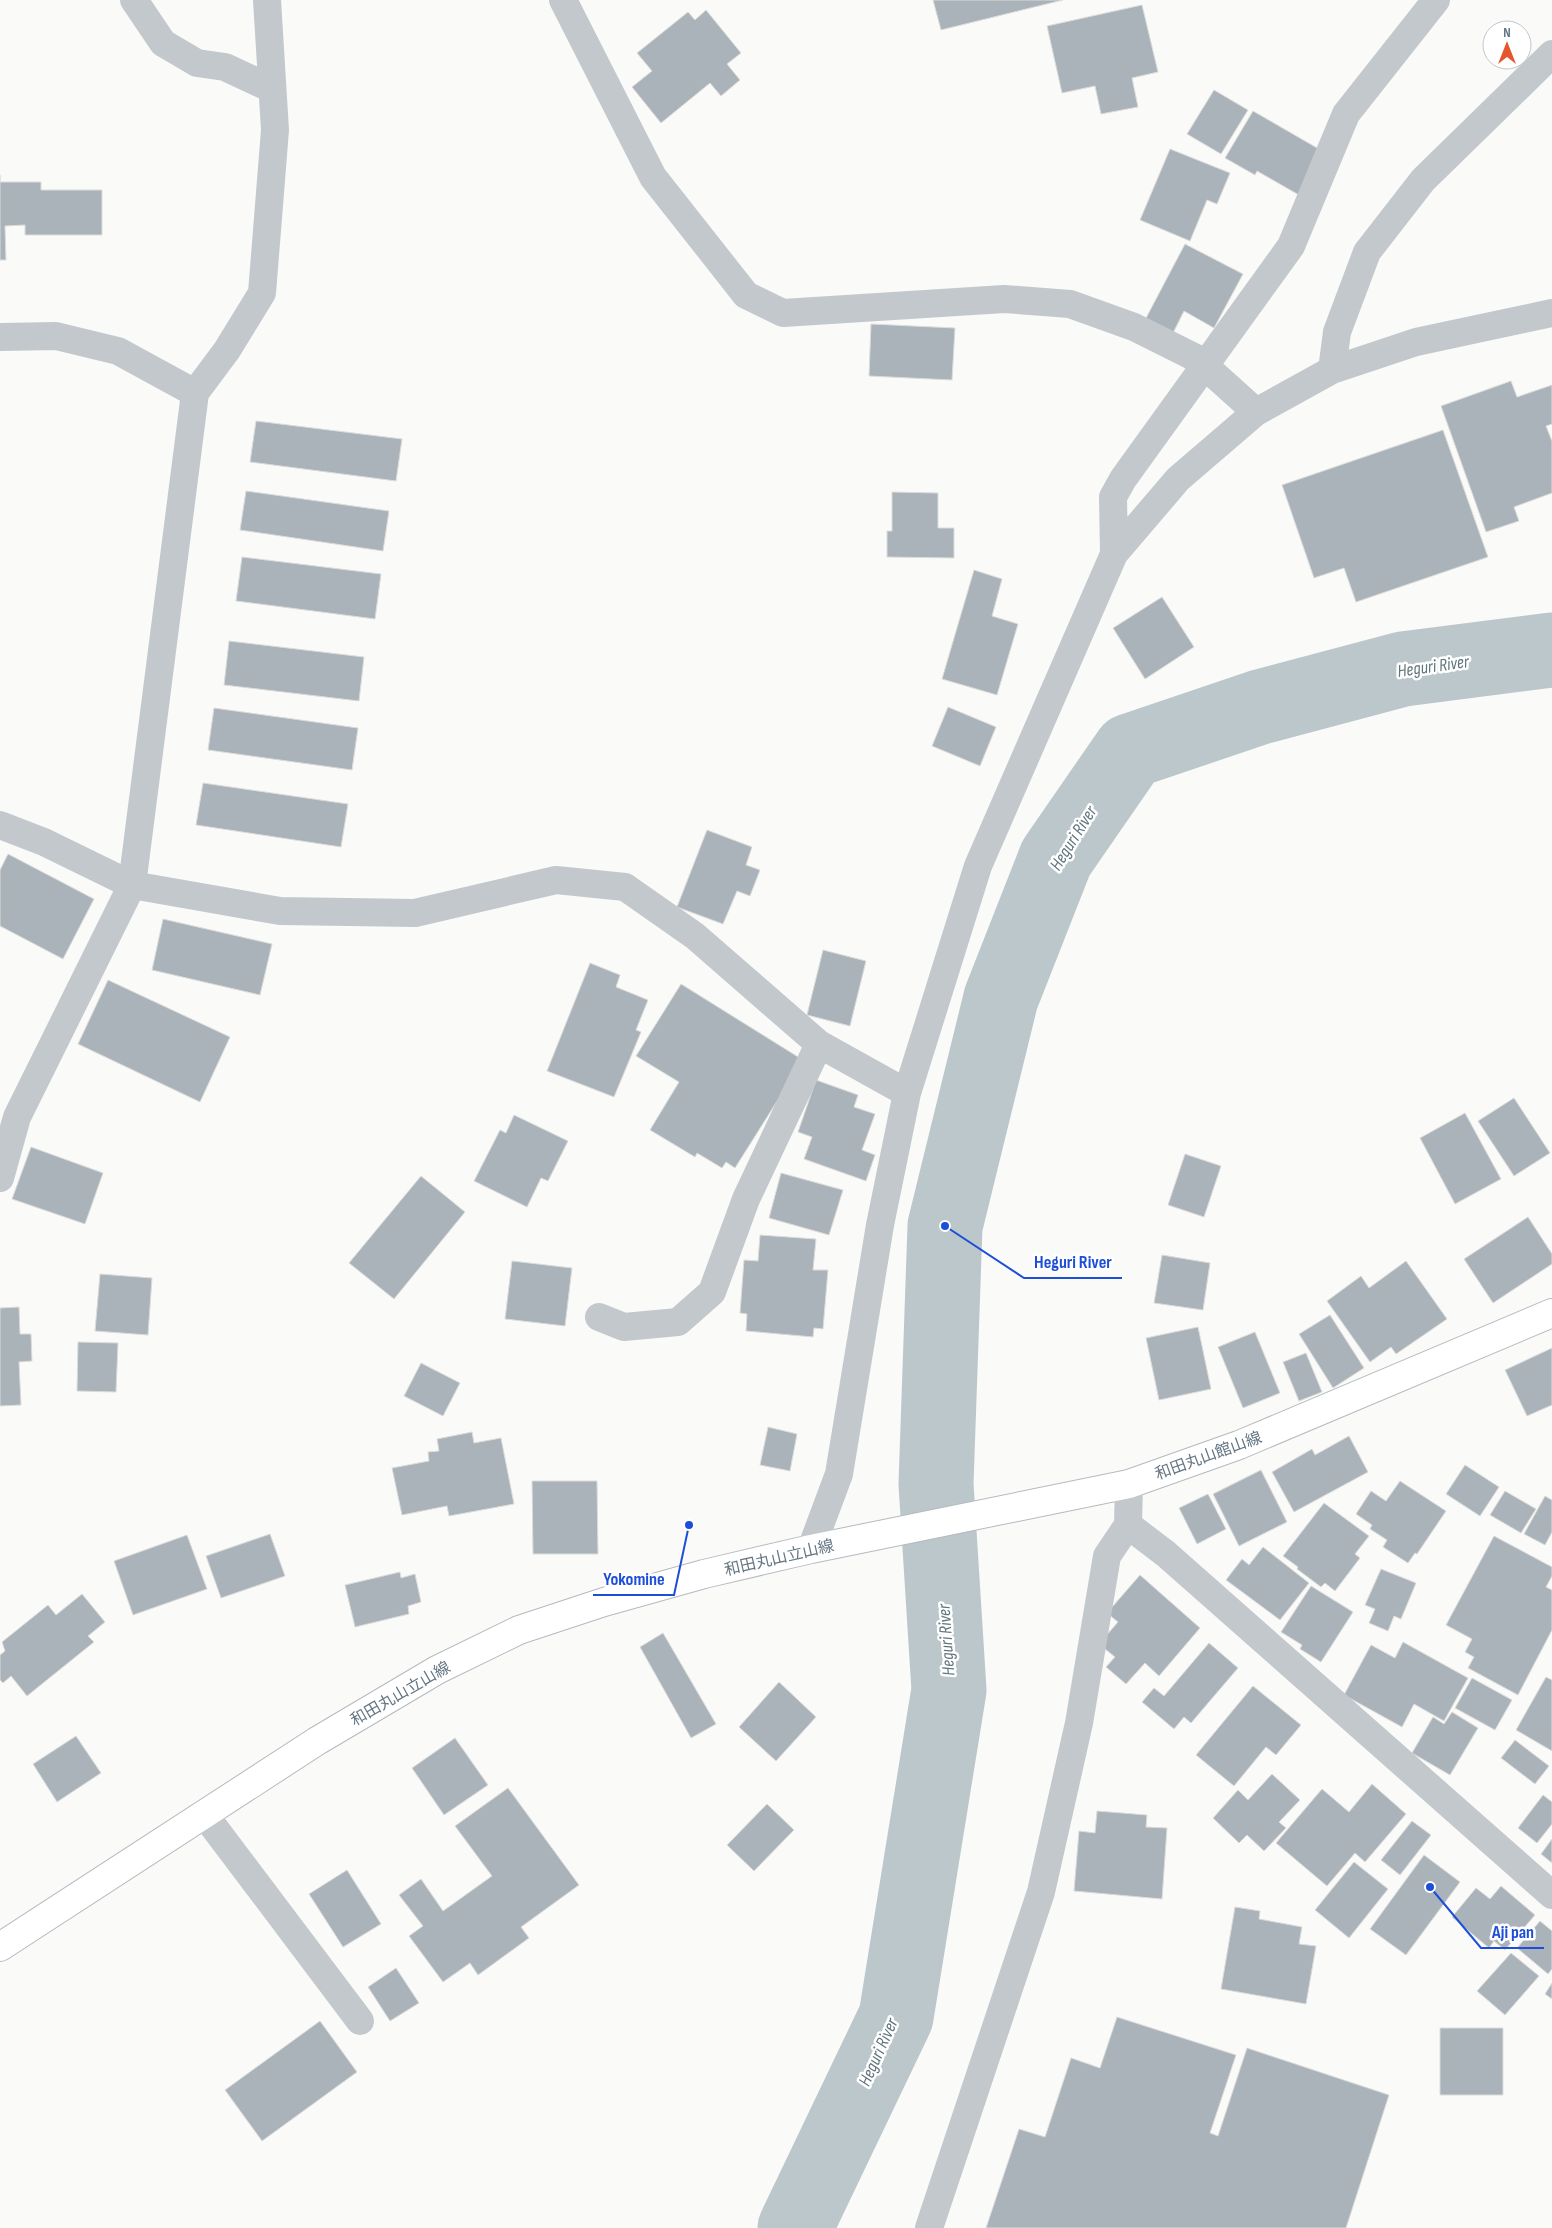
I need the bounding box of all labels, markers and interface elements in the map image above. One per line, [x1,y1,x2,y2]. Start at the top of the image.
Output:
north arrow [1482,20,1532,70]
text: N [1503,24,1511,41]
water label: Heguri River [1396,651,1471,682]
water label: Heguri River [1045,801,1102,874]
callout: Heguri River [1024,1245,1122,1278]
text: Heguri River [1034,1252,1112,1273]
street label: 和田丸山館山線 [1153,1428,1264,1484]
street label: 和田丸山立山線 [723,1537,836,1580]
callout: Yokomine [593,1562,674,1595]
text: Yokomine [603,1569,665,1590]
water label: Heguri River [933,1602,959,1677]
street label: 和田丸山立山線 [347,1658,454,1731]
callout: Aji pan [1481,1915,1544,1948]
text: Aji pan [1491,1922,1534,1943]
water label: Heguri River [854,2014,903,2089]

